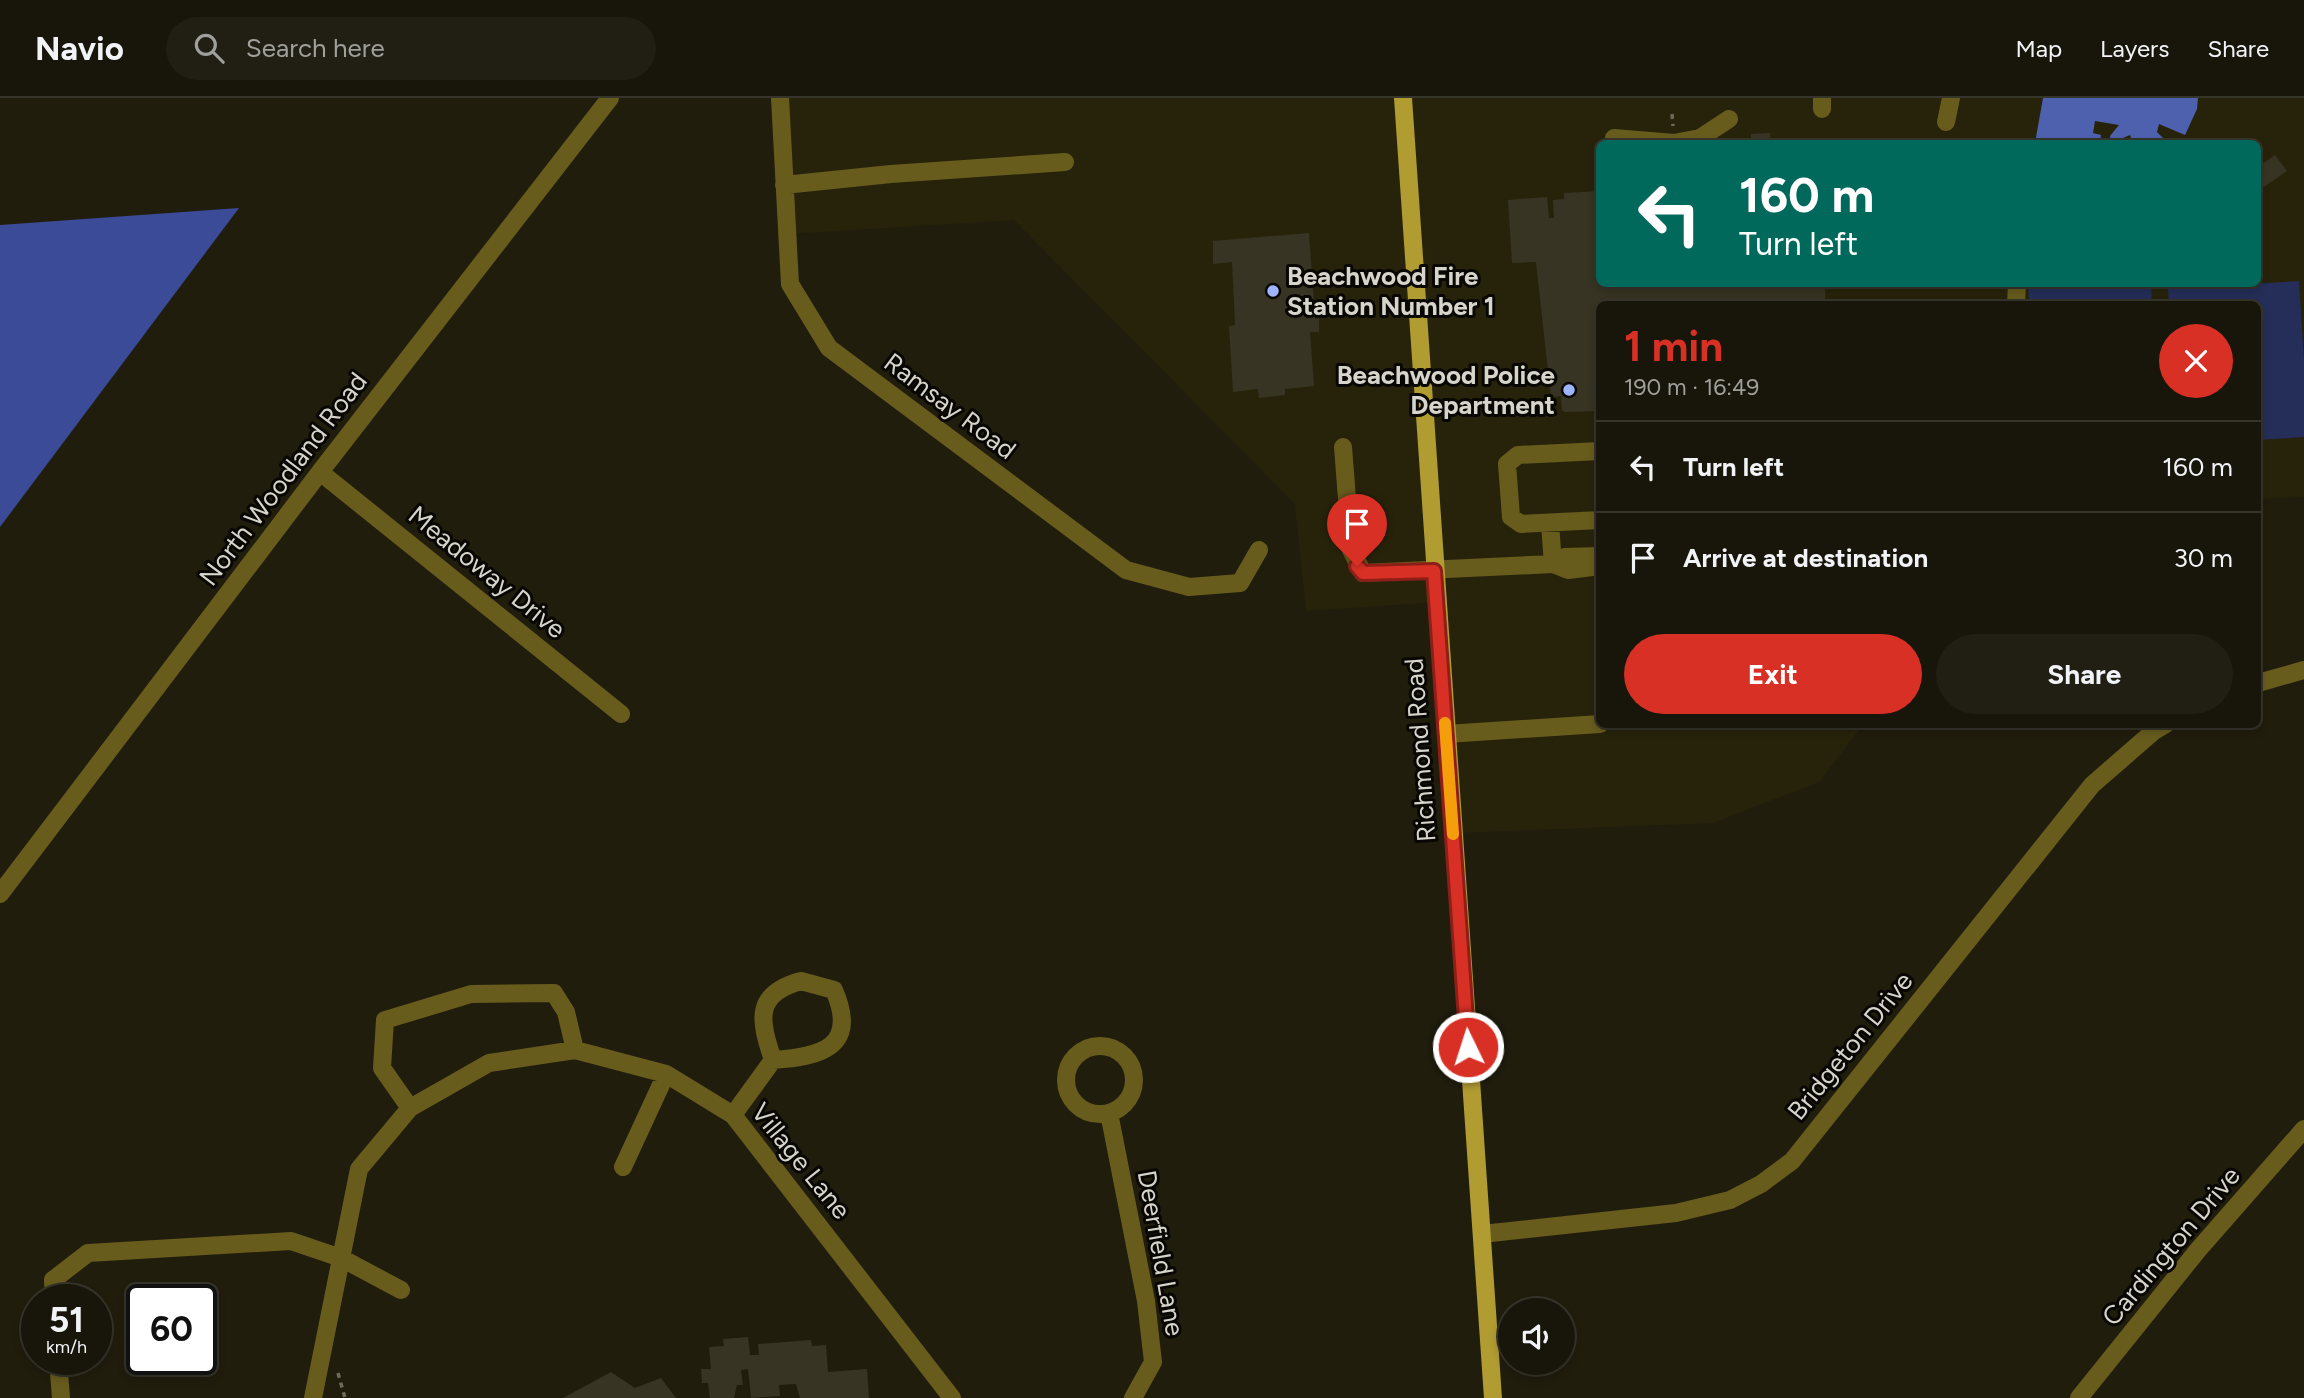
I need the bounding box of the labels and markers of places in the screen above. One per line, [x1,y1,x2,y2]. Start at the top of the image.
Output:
place label: Beachwood Fire Station Number 1 [1287,260,1495,322]
marker: Beachwood Fire Station Number 1 [1265,283,1281,299]
place label: Beachwood Police Department [1337,359,1555,421]
marker: Beachwood Police Department [1561,382,1577,398]
pin [1327,494,1387,566]

